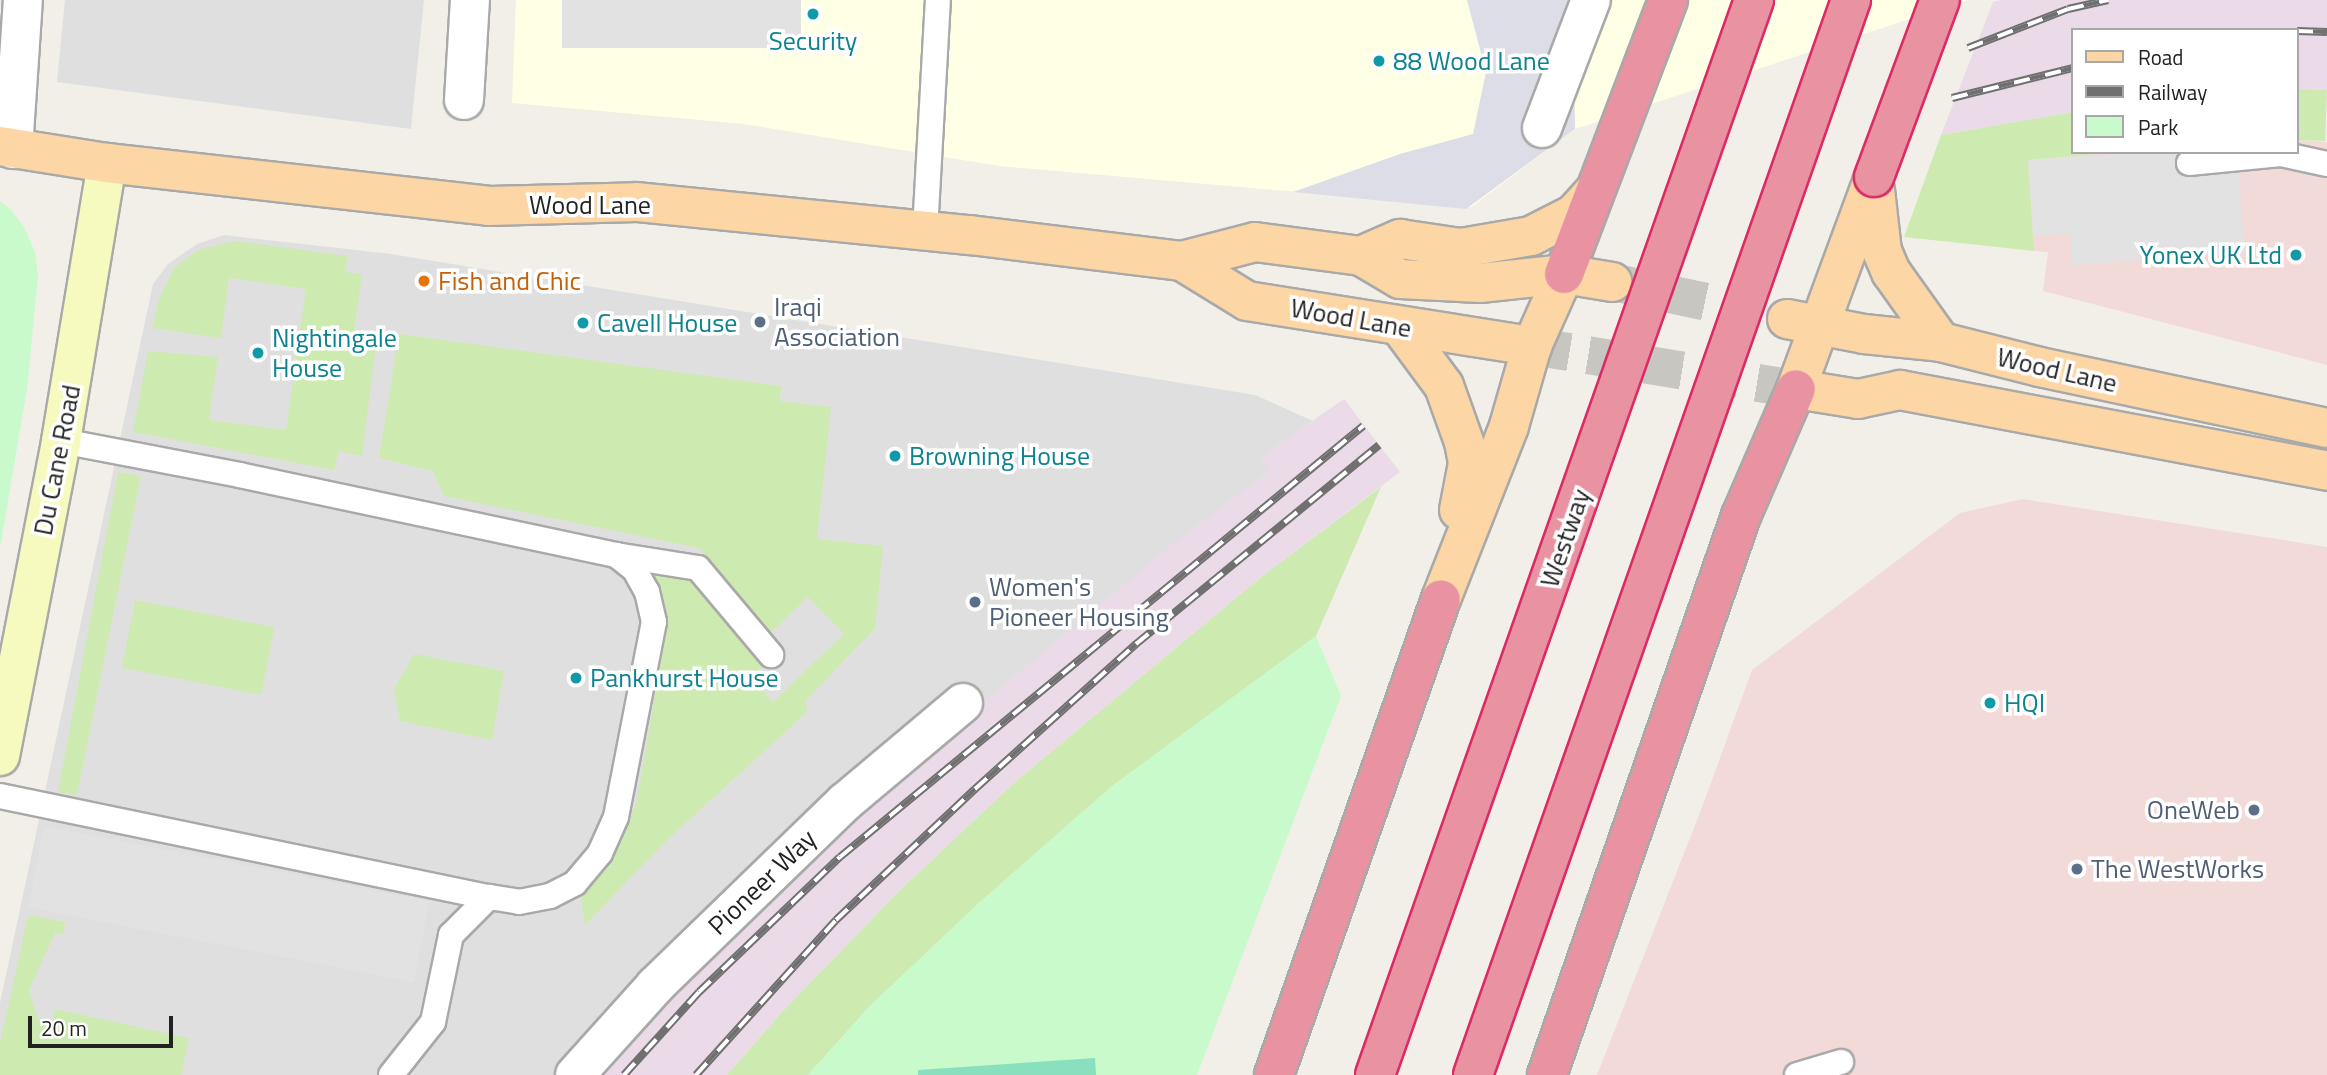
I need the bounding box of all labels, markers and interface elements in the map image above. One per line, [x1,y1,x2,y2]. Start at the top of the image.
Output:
marker: Security [805,6,821,22]
place label: Security [769,25,857,57]
legend [2072,28,2299,154]
text: Road [2138,41,2183,73]
place label: 88 Wood Lane [1393,45,1550,77]
marker: 88 Wood Lane [1371,53,1387,69]
text: Railway [2138,76,2207,108]
text: Park [2138,111,2178,143]
street label: Wood Lane [529,189,651,221]
place label: Yonex UK Ltd [2140,239,2282,271]
marker: Yonex UK Ltd [2288,247,2304,263]
place label: Fish and Chic [438,265,581,297]
marker: Fish and Chic [416,273,432,289]
place label: Iraqi Association [774,291,900,352]
street label: Wood Lane [1288,292,1414,344]
place label: Cavell House [597,307,737,339]
marker: Iraqi Association [752,314,768,330]
marker: Cavell House [575,315,591,331]
place label: Nightingale House [272,322,397,384]
street label: Wood Lane [1994,341,2120,399]
marker: Nightingale House [250,345,266,361]
street label: Du Cane Road [27,382,87,538]
place label: Browning House [909,440,1090,472]
marker: Browning House [887,448,903,464]
street label: Westway [1534,485,1596,591]
place label: Women's Pioneer Housing [989,571,1169,632]
marker: Women's Pioneer Housing [967,594,983,610]
place label: Pankhurst House [590,662,779,694]
marker: Pankhurst House [568,670,584,686]
place label: HQI [2004,687,2045,719]
marker: HQI [1982,695,1998,711]
place label: OneWeb [2147,794,2240,826]
marker: OneWeb [2246,802,2262,818]
street label: Pioneer Way [702,823,822,941]
place label: The WestWorks [2091,853,2264,885]
marker: The WestWorks [2069,861,2085,877]
scale bar [32,1002,177,1046]
text: 20 m [41,1012,87,1044]

